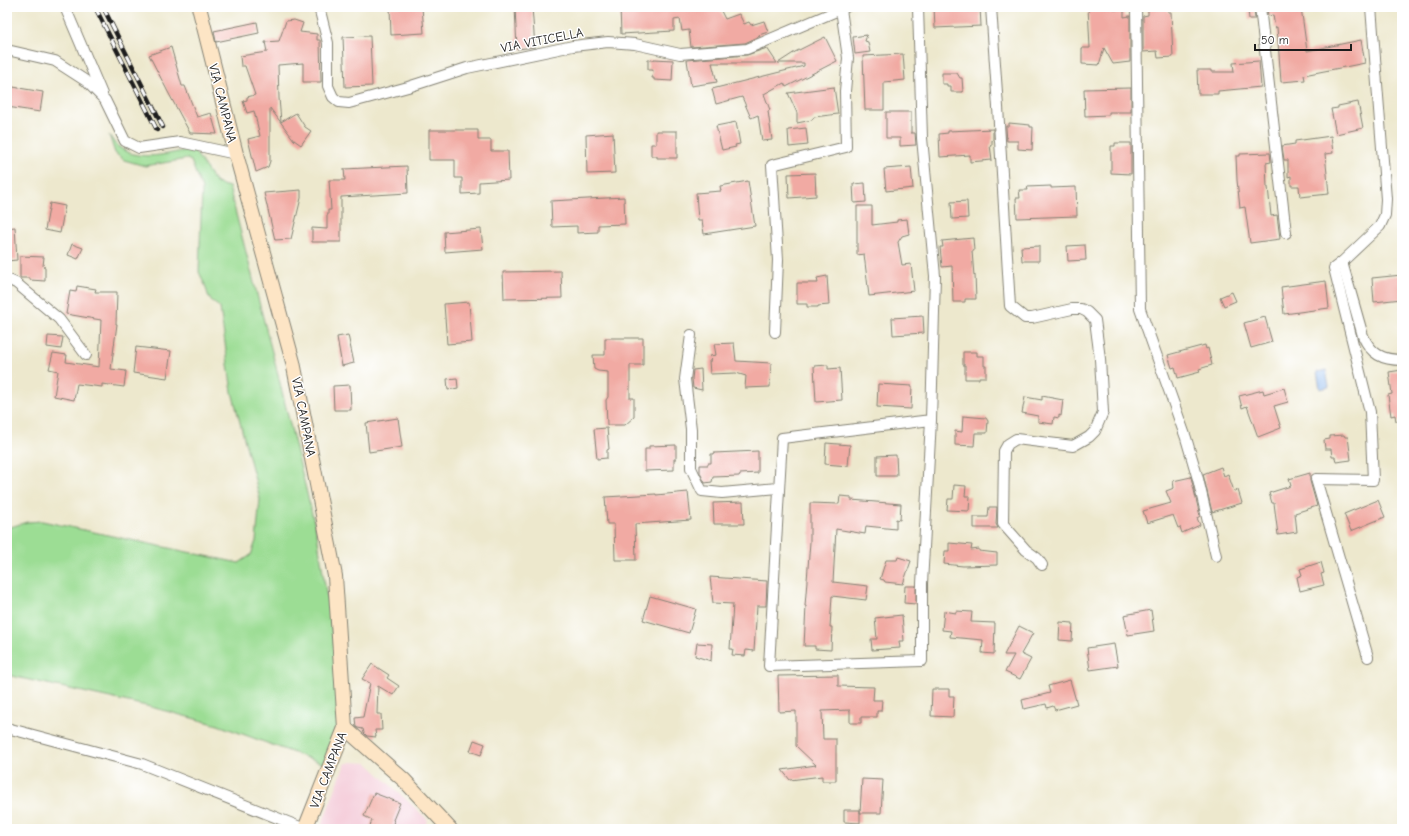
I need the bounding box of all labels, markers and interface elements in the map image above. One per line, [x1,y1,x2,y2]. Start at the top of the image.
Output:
street label: VIA VITICELLA [499,25,585,55]
scale bar [1255,26,1351,52]
text: 50 m [1261,33,1289,47]
street label: VIA CAMPANA [206,62,240,144]
street label: VIA CAMPANA [289,376,319,459]
street label: VIA CAMPANA [307,729,350,810]

